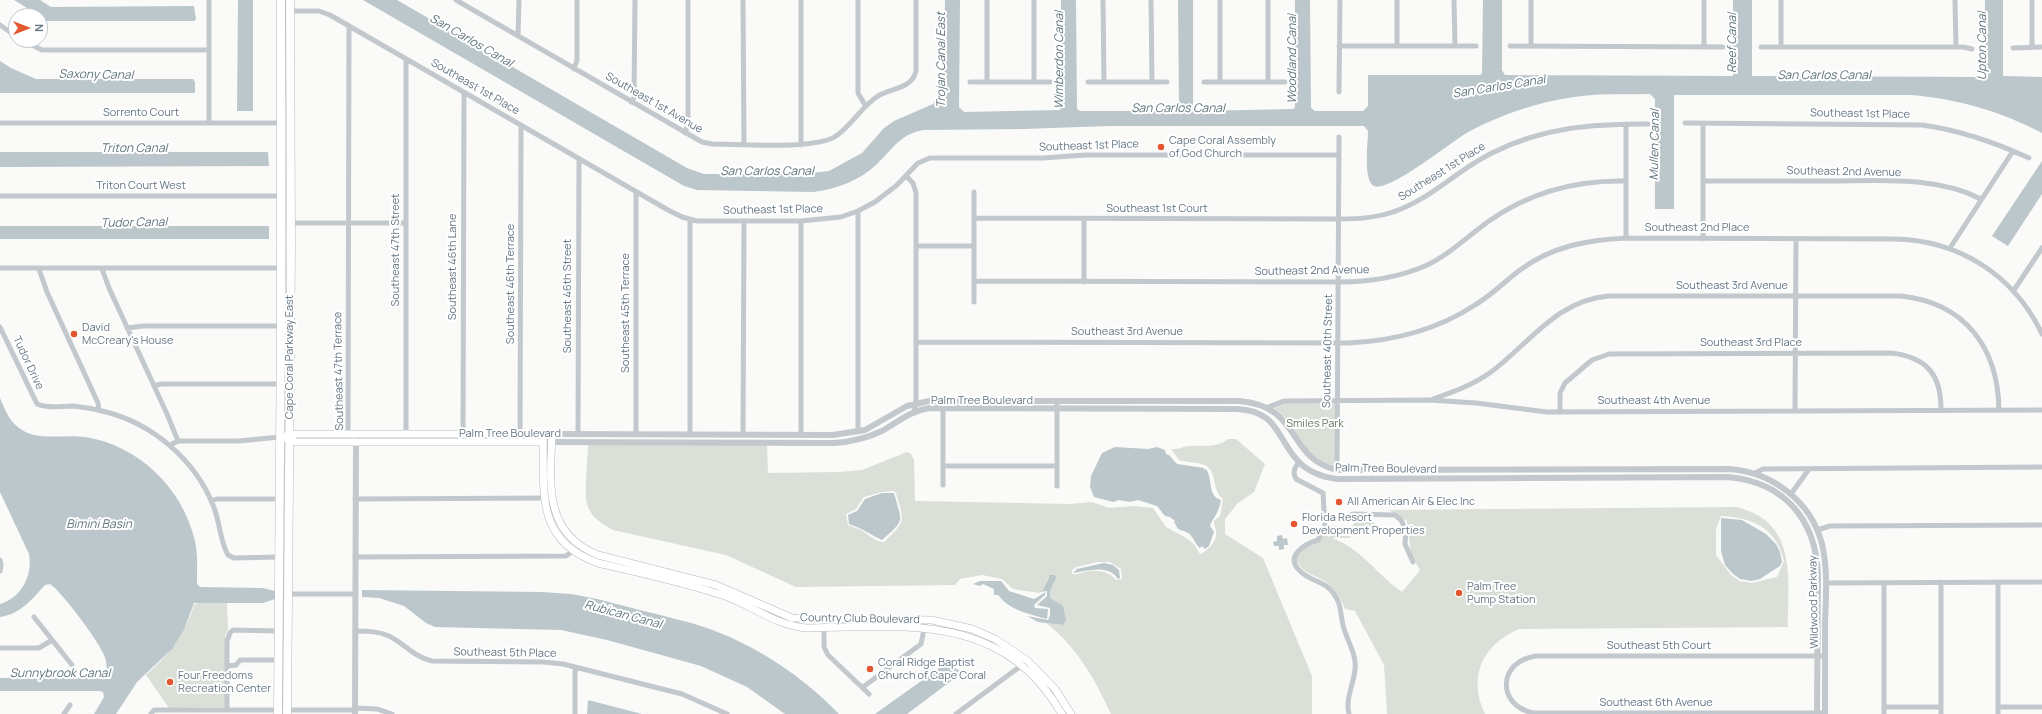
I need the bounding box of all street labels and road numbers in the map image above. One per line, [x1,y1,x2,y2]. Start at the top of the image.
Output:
street label: Southeast 1st Place [428,56,522,118]
street label: Southeast 1st Avenue [603,70,705,136]
street label: Sorrento Court [103,106,179,120]
street label: Southeast 1st Place [1810,107,1910,121]
street label: Southeast 1st Place [1039,138,1139,154]
street label: Southeast 1st Place [1396,140,1488,204]
street label: Southeast 2nd Avenue [1787,164,1901,180]
street label: Triton Court West [96,179,186,193]
street label: Southeast 47th Street [389,193,403,307]
street label: Southeast 1st Court [1106,202,1208,216]
street label: Southeast 1st Place [723,203,823,217]
street label: Southeast 46th Lane [446,214,460,320]
street label: Southeast 2nd Place [1645,221,1749,235]
street label: Southeast 46th Terrace [504,224,518,344]
street label: Southeast 46th Street [561,239,575,353]
street label: Southeast 45th Terrace [619,253,633,373]
street label: Southeast 2nd Avenue [1255,263,1369,279]
street label: Southeast 3rd Avenue [1676,279,1788,293]
street label: Southeast 40th Street [1320,294,1336,408]
street label: Cape Coral Parkway East [283,295,297,419]
street label: Southeast 47th Terrace [331,311,347,431]
street label: Southeast 3rd Avenue [1071,325,1183,339]
street label: Tudor Drive [10,334,46,392]
street label: Southeast 3rd Place [1700,336,1802,350]
street label: Palm Tree Boulevard [931,394,1033,408]
street label: Southeast 4th Avenue [1598,394,1710,408]
street label: Palm Tree Boulevard [459,427,561,441]
street label: Palm Tree Boulevard [1335,462,1437,476]
street label: Wildwood Parkway [1807,555,1821,649]
street label: Country Club Boulevard [800,611,920,627]
street label: Southeast 5th Court [1607,639,1711,653]
street label: Southeast 5th Place [454,646,556,660]
street label: Southeast 6th Avenue [1599,696,1713,710]

